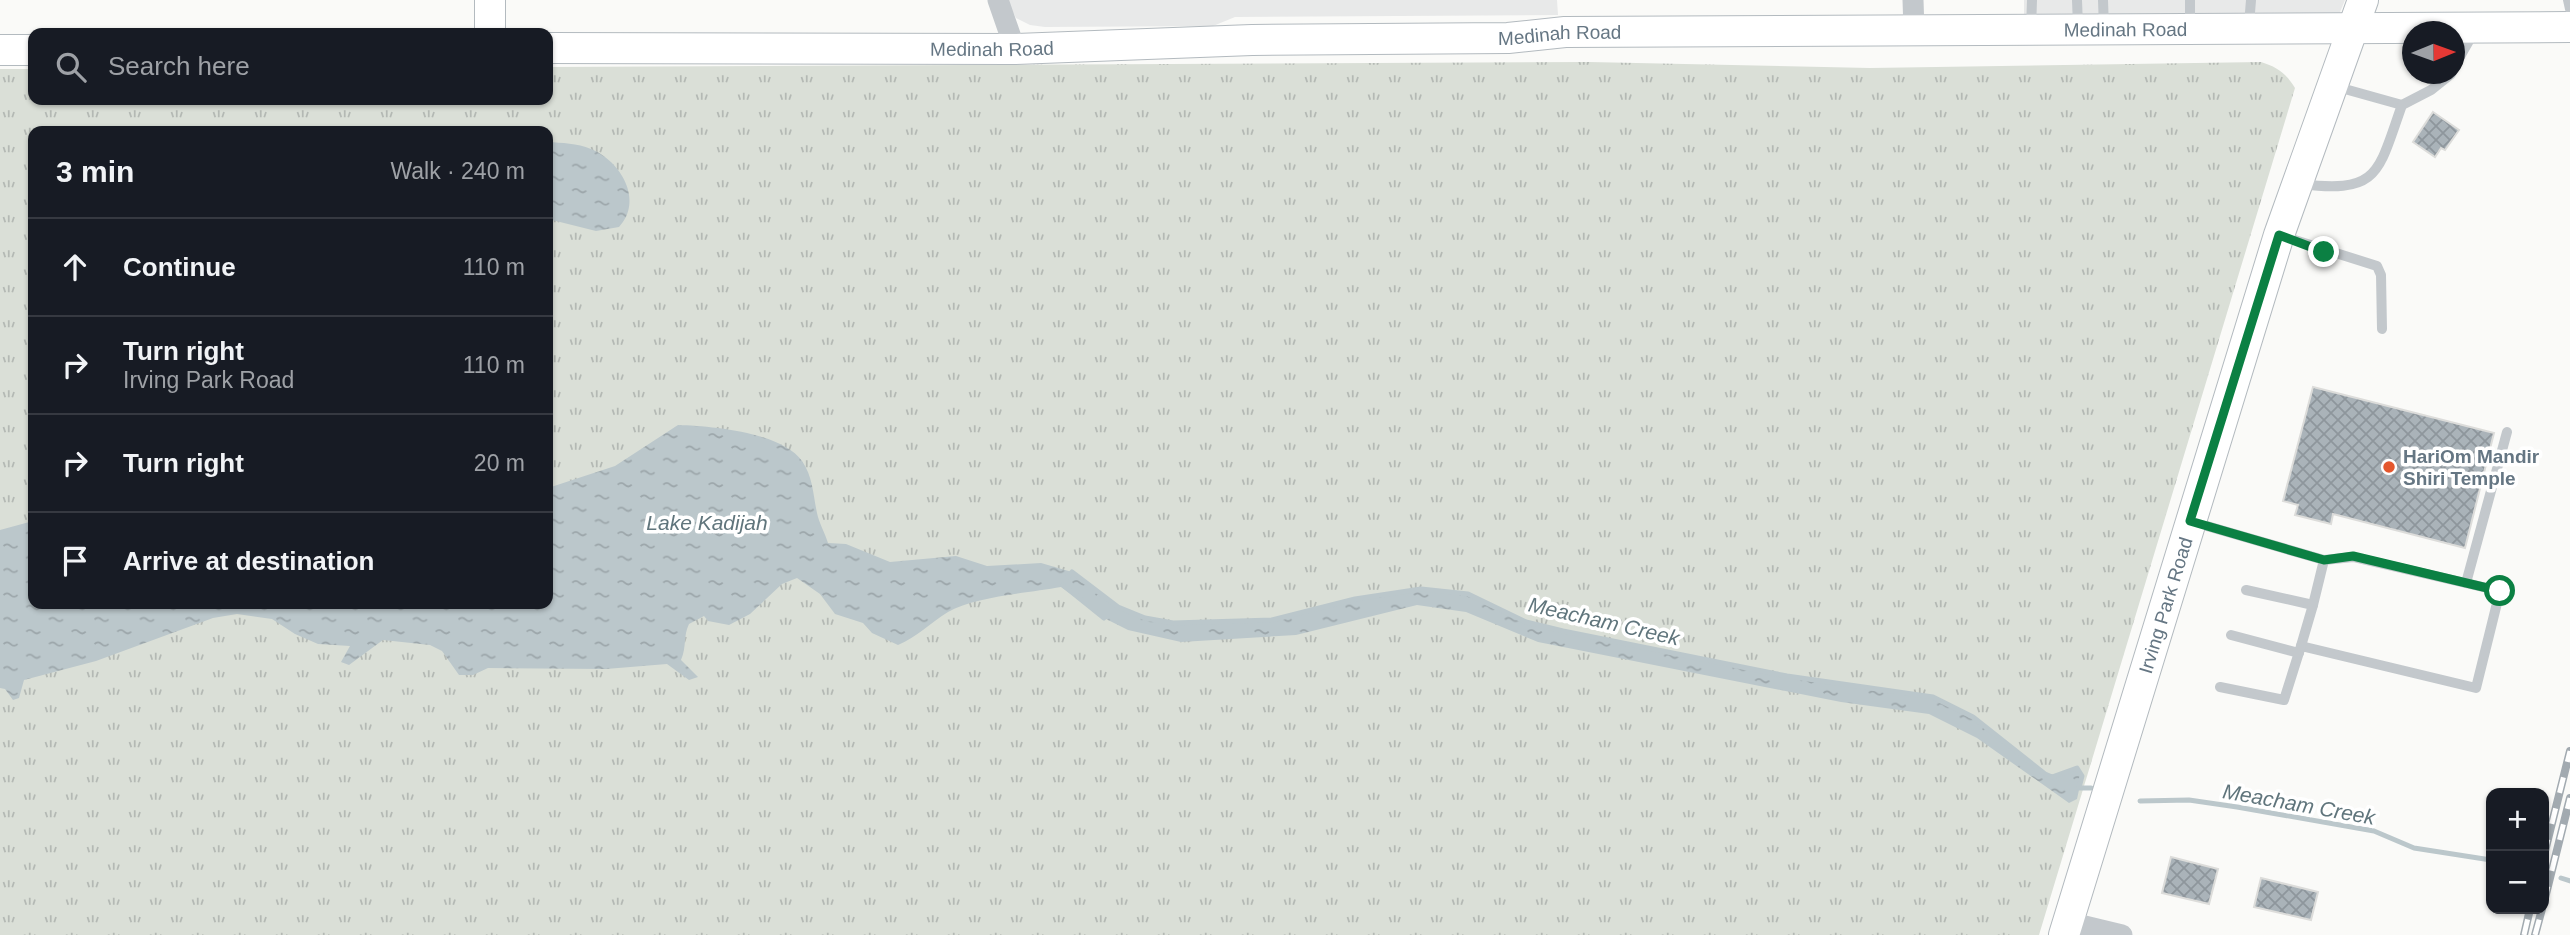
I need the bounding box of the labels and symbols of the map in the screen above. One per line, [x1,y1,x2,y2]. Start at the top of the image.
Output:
street label: Medinah Road [2064,18,2187,40]
street label: Medinah Road [1498,21,1621,49]
north arrow [2402,21,2465,84]
street label: Medinah Road [930,37,1054,60]
route end [2308,236,2339,267]
place label: HariOm Mandir Shiri Temple [2403,446,2540,489]
marker: HariOm Mandir Shiri Temple [2381,459,2397,475]
water label: Lake Kadijah [646,511,768,534]
street label: Irving Park Road [2134,534,2196,676]
route start [2484,575,2515,606]
water label: Meacham Creek [1526,592,1683,650]
water label: Meacham Creek [2221,779,2378,829]

